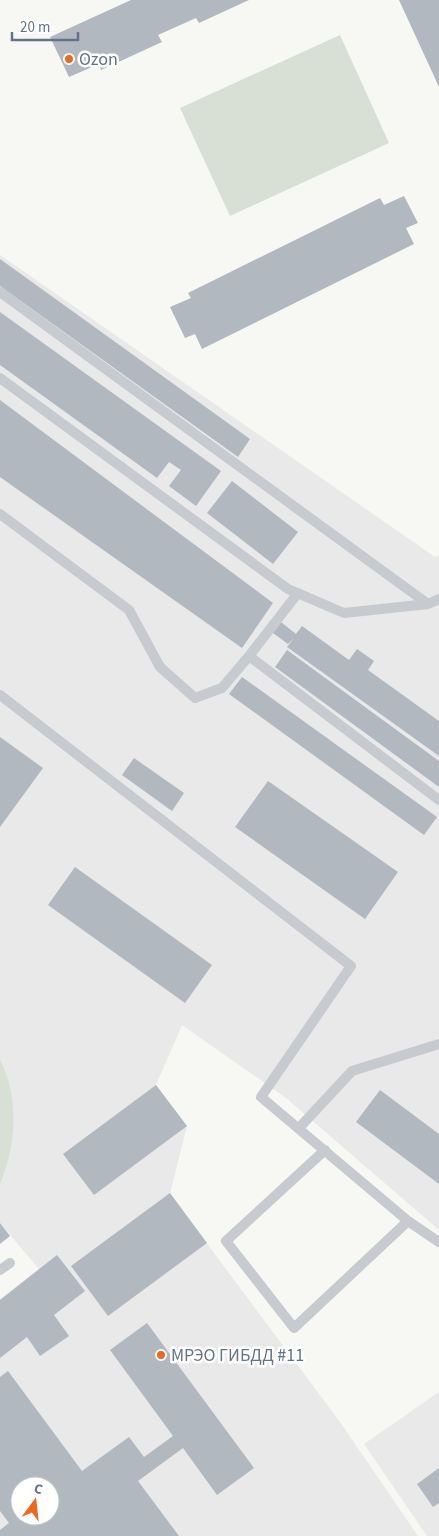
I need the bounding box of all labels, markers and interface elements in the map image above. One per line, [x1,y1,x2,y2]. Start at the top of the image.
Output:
scale bar [12,10,79,42]
text: 20 m [20,17,50,38]
place label: Ozon [79,47,118,72]
marker: Ozon [63,53,75,65]
place label: МРЭО ГИБДД #11 [171,1343,304,1368]
marker: МРЭО ГИБДД #11 [155,1349,167,1361]
north arrow [10,1476,60,1526]
text: С [32,1479,45,1500]

